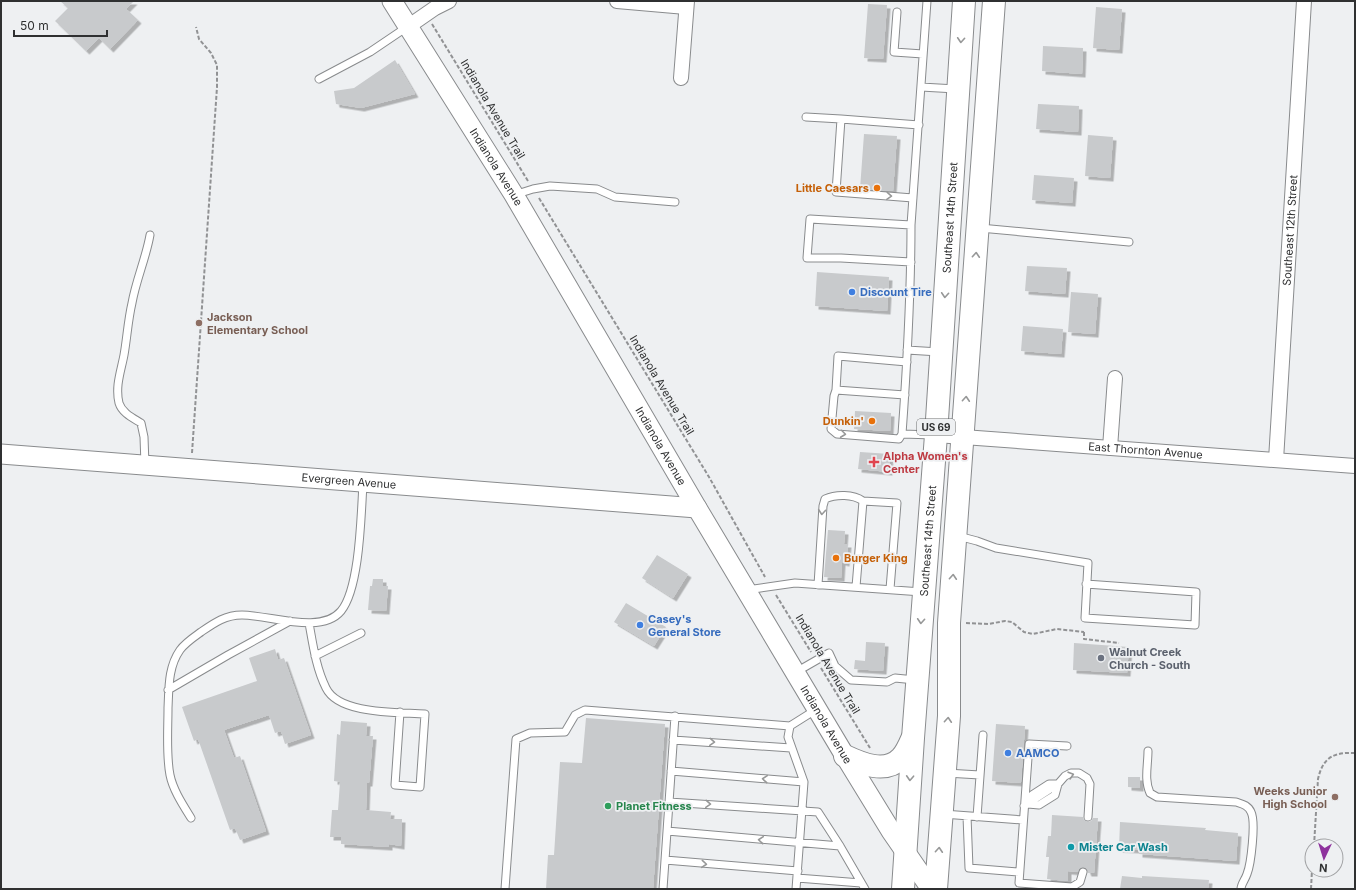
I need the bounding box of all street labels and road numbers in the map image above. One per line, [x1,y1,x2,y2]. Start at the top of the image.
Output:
street label: Indianola Avenue Trail [458,57,528,161]
street label: Indianola Avenue [467,126,526,208]
street label: Southeast 14th Street [939,161,961,274]
street label: Southeast 12th Street [1280,174,1300,286]
street label: Indianola Avenue Trail [627,333,697,437]
street label: Indianola Avenue [632,404,689,488]
road number: US 69 [917,419,955,435]
street label: East Thornton Avenue [1088,439,1203,462]
street label: Evergreen Avenue [301,470,397,492]
street label: Southeast 14th Street [917,484,939,597]
street label: Indianola Avenue Trail [793,612,863,716]
street label: Indianola Avenue [798,683,855,766]

